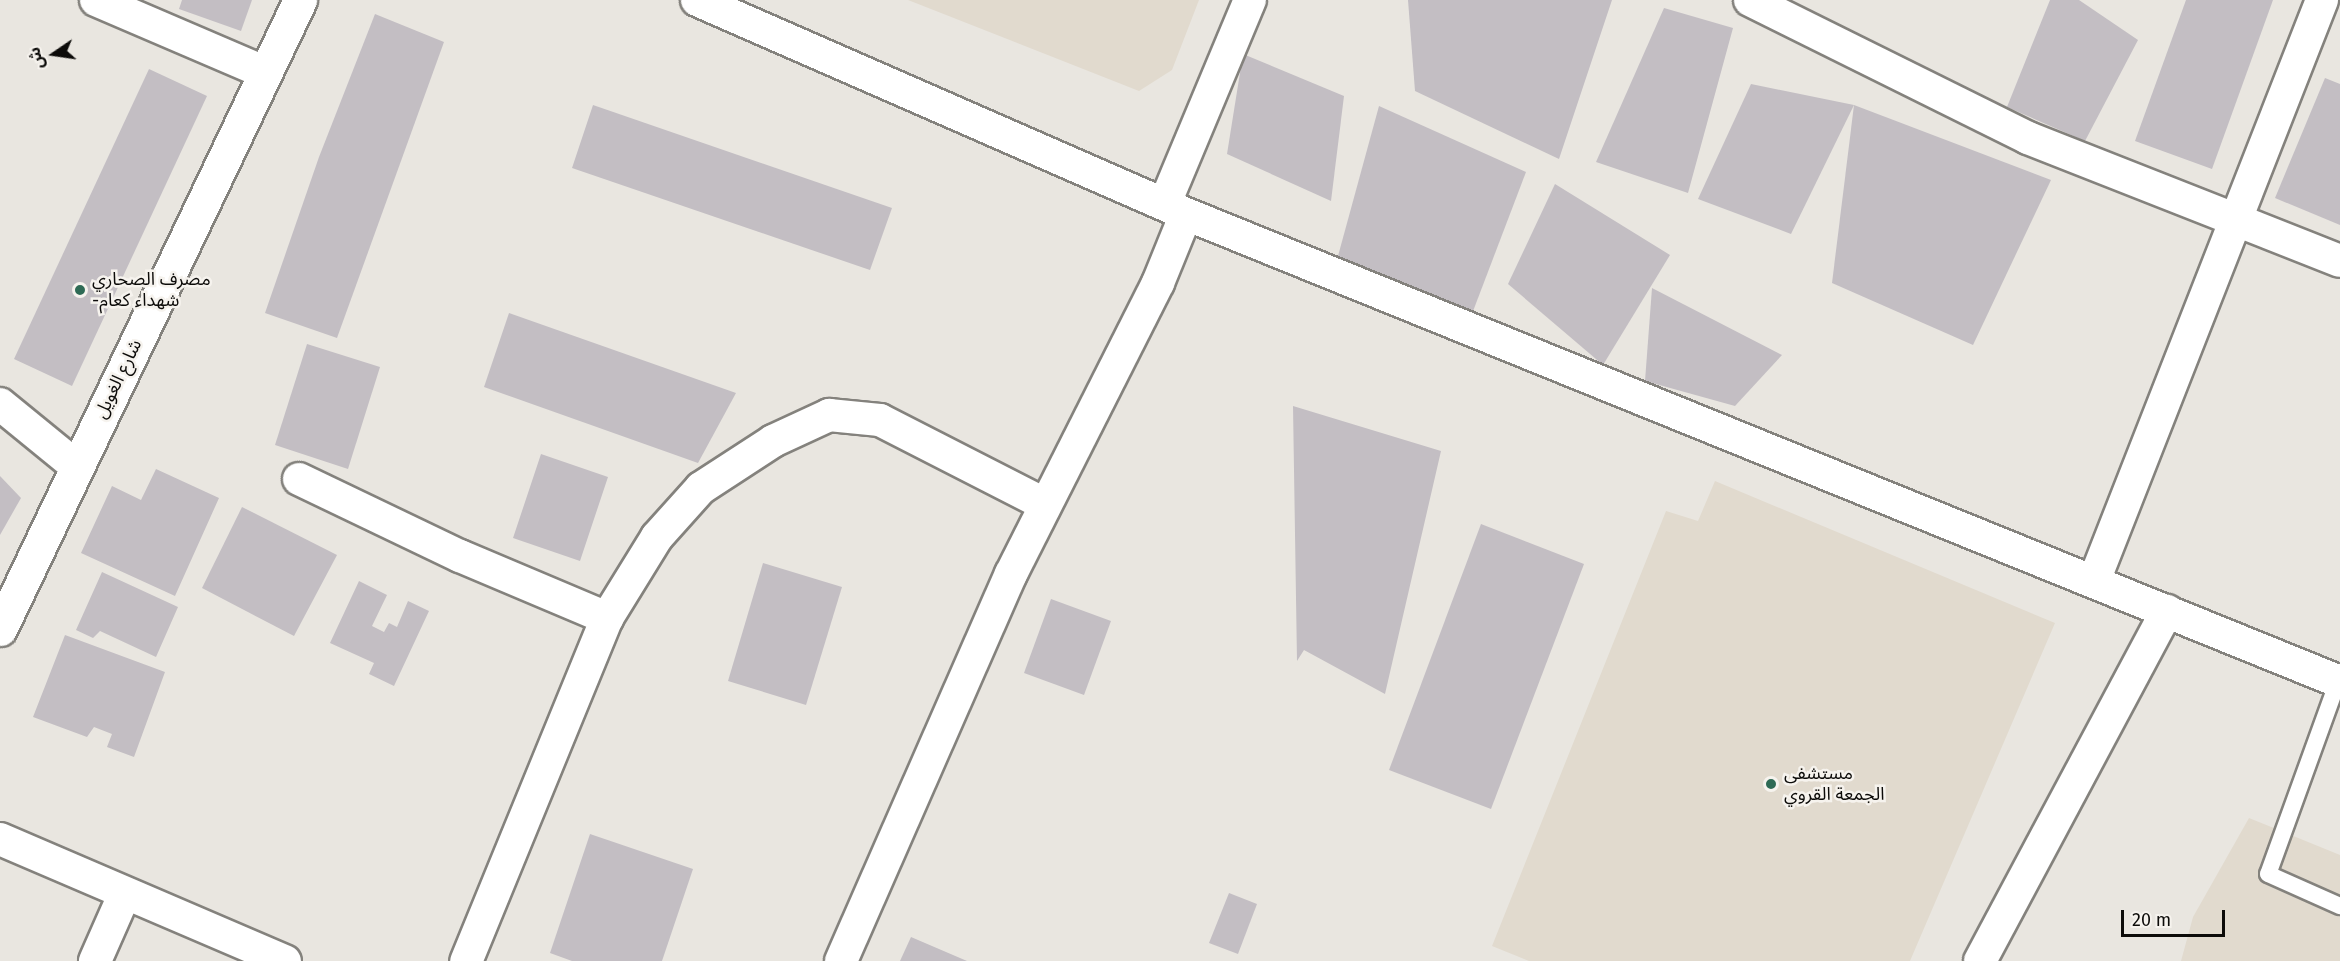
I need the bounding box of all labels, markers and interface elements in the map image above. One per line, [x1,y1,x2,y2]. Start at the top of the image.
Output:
north arrow [24,24,84,84]
text: ش [24,45,48,71]
place label: مصرف الصحاري -شهداء كعام [92,269,211,312]
marker: مصرف الصحاري -شهداء كعام [73,283,87,297]
street label: شارع الغويل [90,336,146,422]
place label: مستشفى الجمعة القروي [1784,763,1884,806]
marker: مستشفى الجمعة القروي [1762,775,1780,793]
scale bar [2124,898,2228,936]
text: 20 m [2132,909,2171,931]

